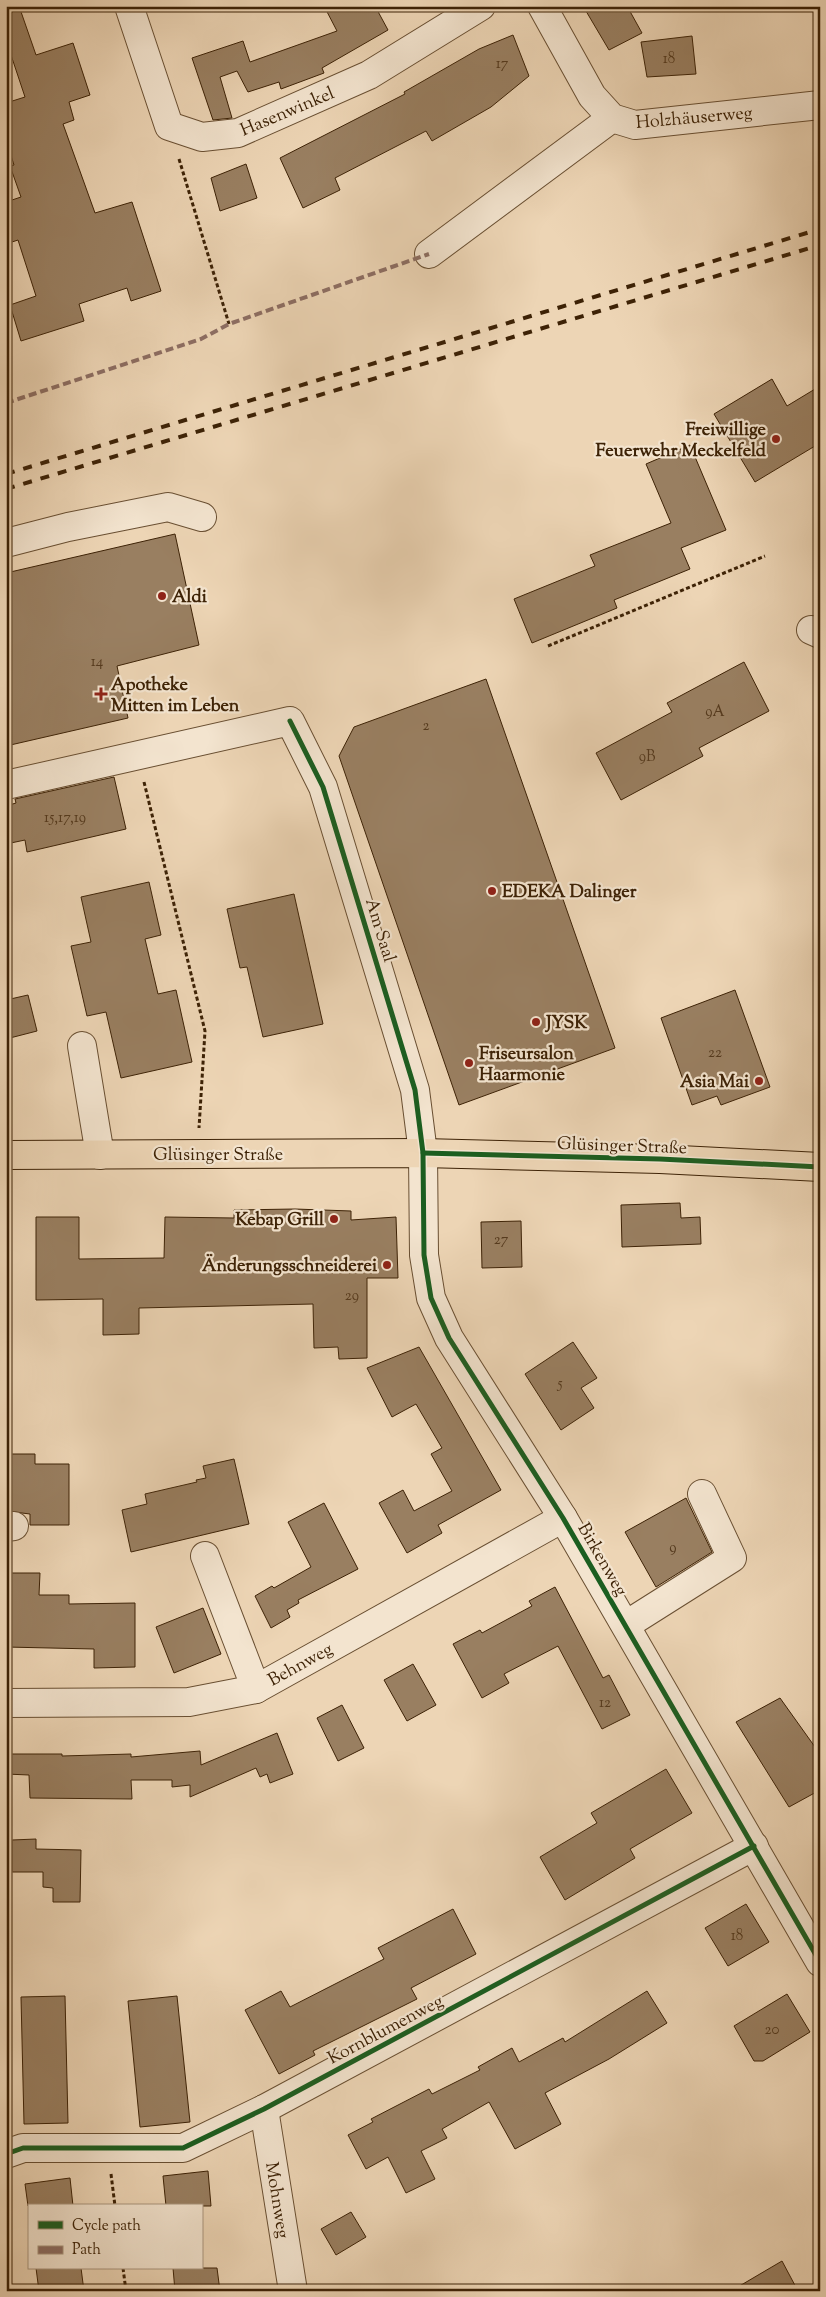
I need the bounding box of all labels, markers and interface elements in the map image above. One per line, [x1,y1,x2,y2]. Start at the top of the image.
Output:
house number: 18 [663,49,675,70]
house number: 17 [496,54,509,75]
street label: Hasenwinkel [237,81,339,144]
street label: Holzhäuserweg [635,101,754,137]
place label: Freiwillige Feuerwehr Meckelfeld [596,418,767,465]
marker: Freiwillige Feuerwehr Meckelfeld [770,433,782,445]
place label: Aldi [172,585,208,611]
marker: Aldi [156,590,168,602]
house number: 14 [91,652,104,673]
place label: Apotheke Mitten im Leben [111,673,240,720]
marker: Apotheke Mitten im Leben [95,688,107,700]
house number: 9A [705,702,725,723]
house number: 2 [422,716,430,737]
house number: 9B [639,747,656,768]
house number: 15,17,19 [44,808,86,829]
place label: EDEKA Dalinger [502,880,637,906]
marker: EDEKA Dalinger [486,885,498,897]
street label: Am Saal [357,895,401,966]
place label: JYSK [544,1011,588,1037]
marker: JYSK [530,1016,542,1028]
place label: Friseursalon Haarmonie [479,1042,574,1089]
house number: 22 [708,1043,722,1064]
marker: Friseursalon Haarmonie [463,1057,475,1069]
place label: Asia Mai [680,1070,750,1096]
marker: Asia Mai [753,1075,765,1087]
street label: Glüsinger Straße [556,1132,687,1162]
street label: Glüsinger Straße [153,1143,283,1169]
place label: Kebap Grill [235,1208,325,1234]
marker: Kebap Grill [328,1213,340,1225]
house number: 27 [494,1230,509,1251]
place label: Änderungsschneiderei [202,1253,378,1280]
marker: Änderungsschneiderei [381,1259,393,1271]
house number: 29 [345,1286,359,1307]
house number: 5 [556,1374,563,1395]
street label: Birkenweg [570,1518,633,1602]
house number: 9 [669,1538,677,1559]
street label: Behnweg [264,1637,338,1694]
house number: 12 [599,1693,611,1714]
house number: 18 [731,1926,743,1947]
street label: Kornblumenweg [324,1989,449,2072]
house number: 20 [765,2020,780,2041]
street label: Mohnweg [257,2160,295,2240]
legend [28,2204,202,2270]
text: Cycle path [72,2216,141,2237]
text: Path [72,2240,101,2261]

